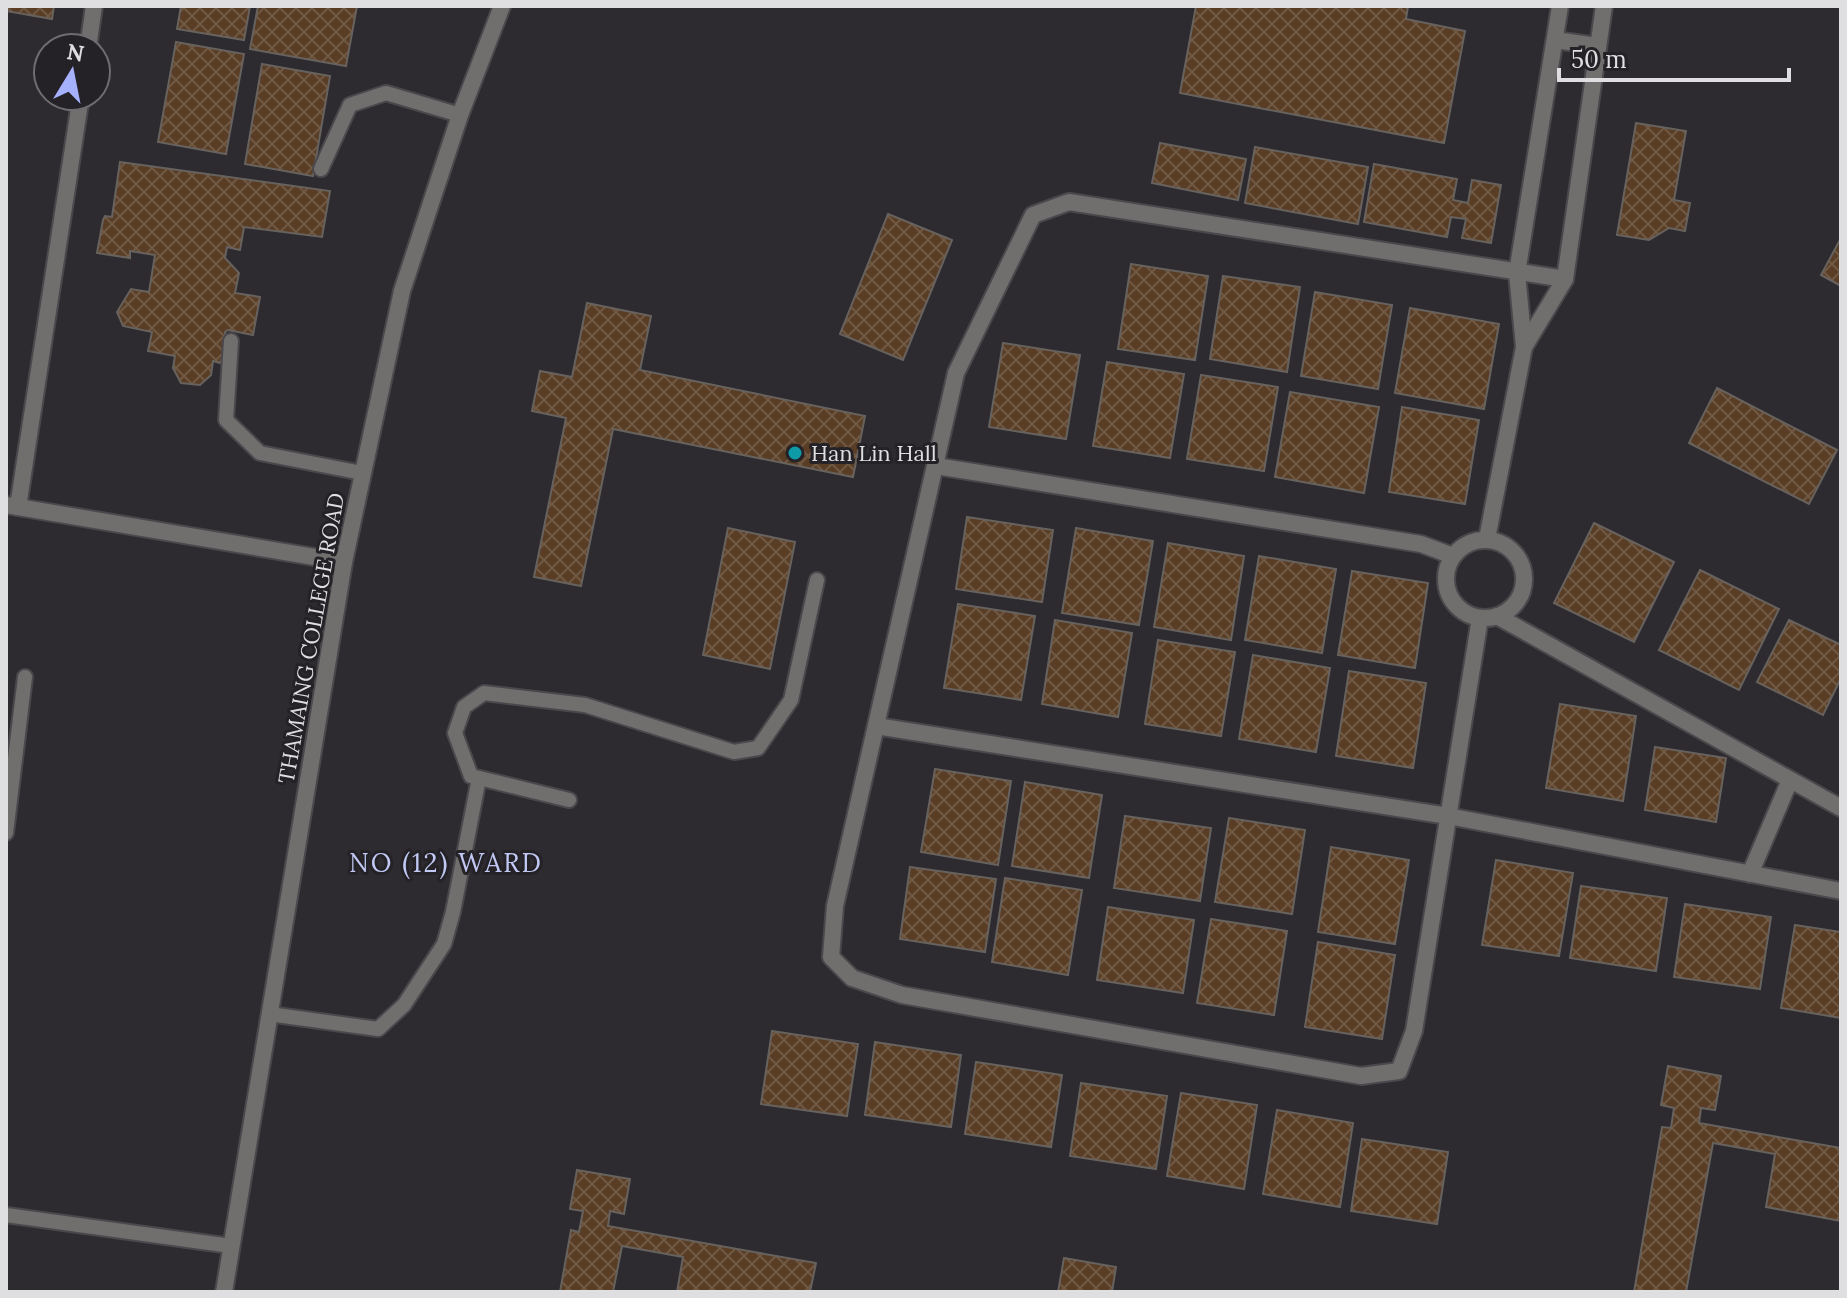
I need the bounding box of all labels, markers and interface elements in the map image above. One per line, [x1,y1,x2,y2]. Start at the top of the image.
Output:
north arrow [32,32,112,112]
scale bar [1559,32,1789,82]
text: N [65,37,86,68]
text: 50 m [1571,44,1627,75]
place label: Han Lin Hall [811,439,937,467]
marker: Han Lin Hall [786,444,804,462]
street label: THAMAING COLLEGE ROAD [272,490,350,786]
district label: NO (12) WARD [349,846,543,880]

